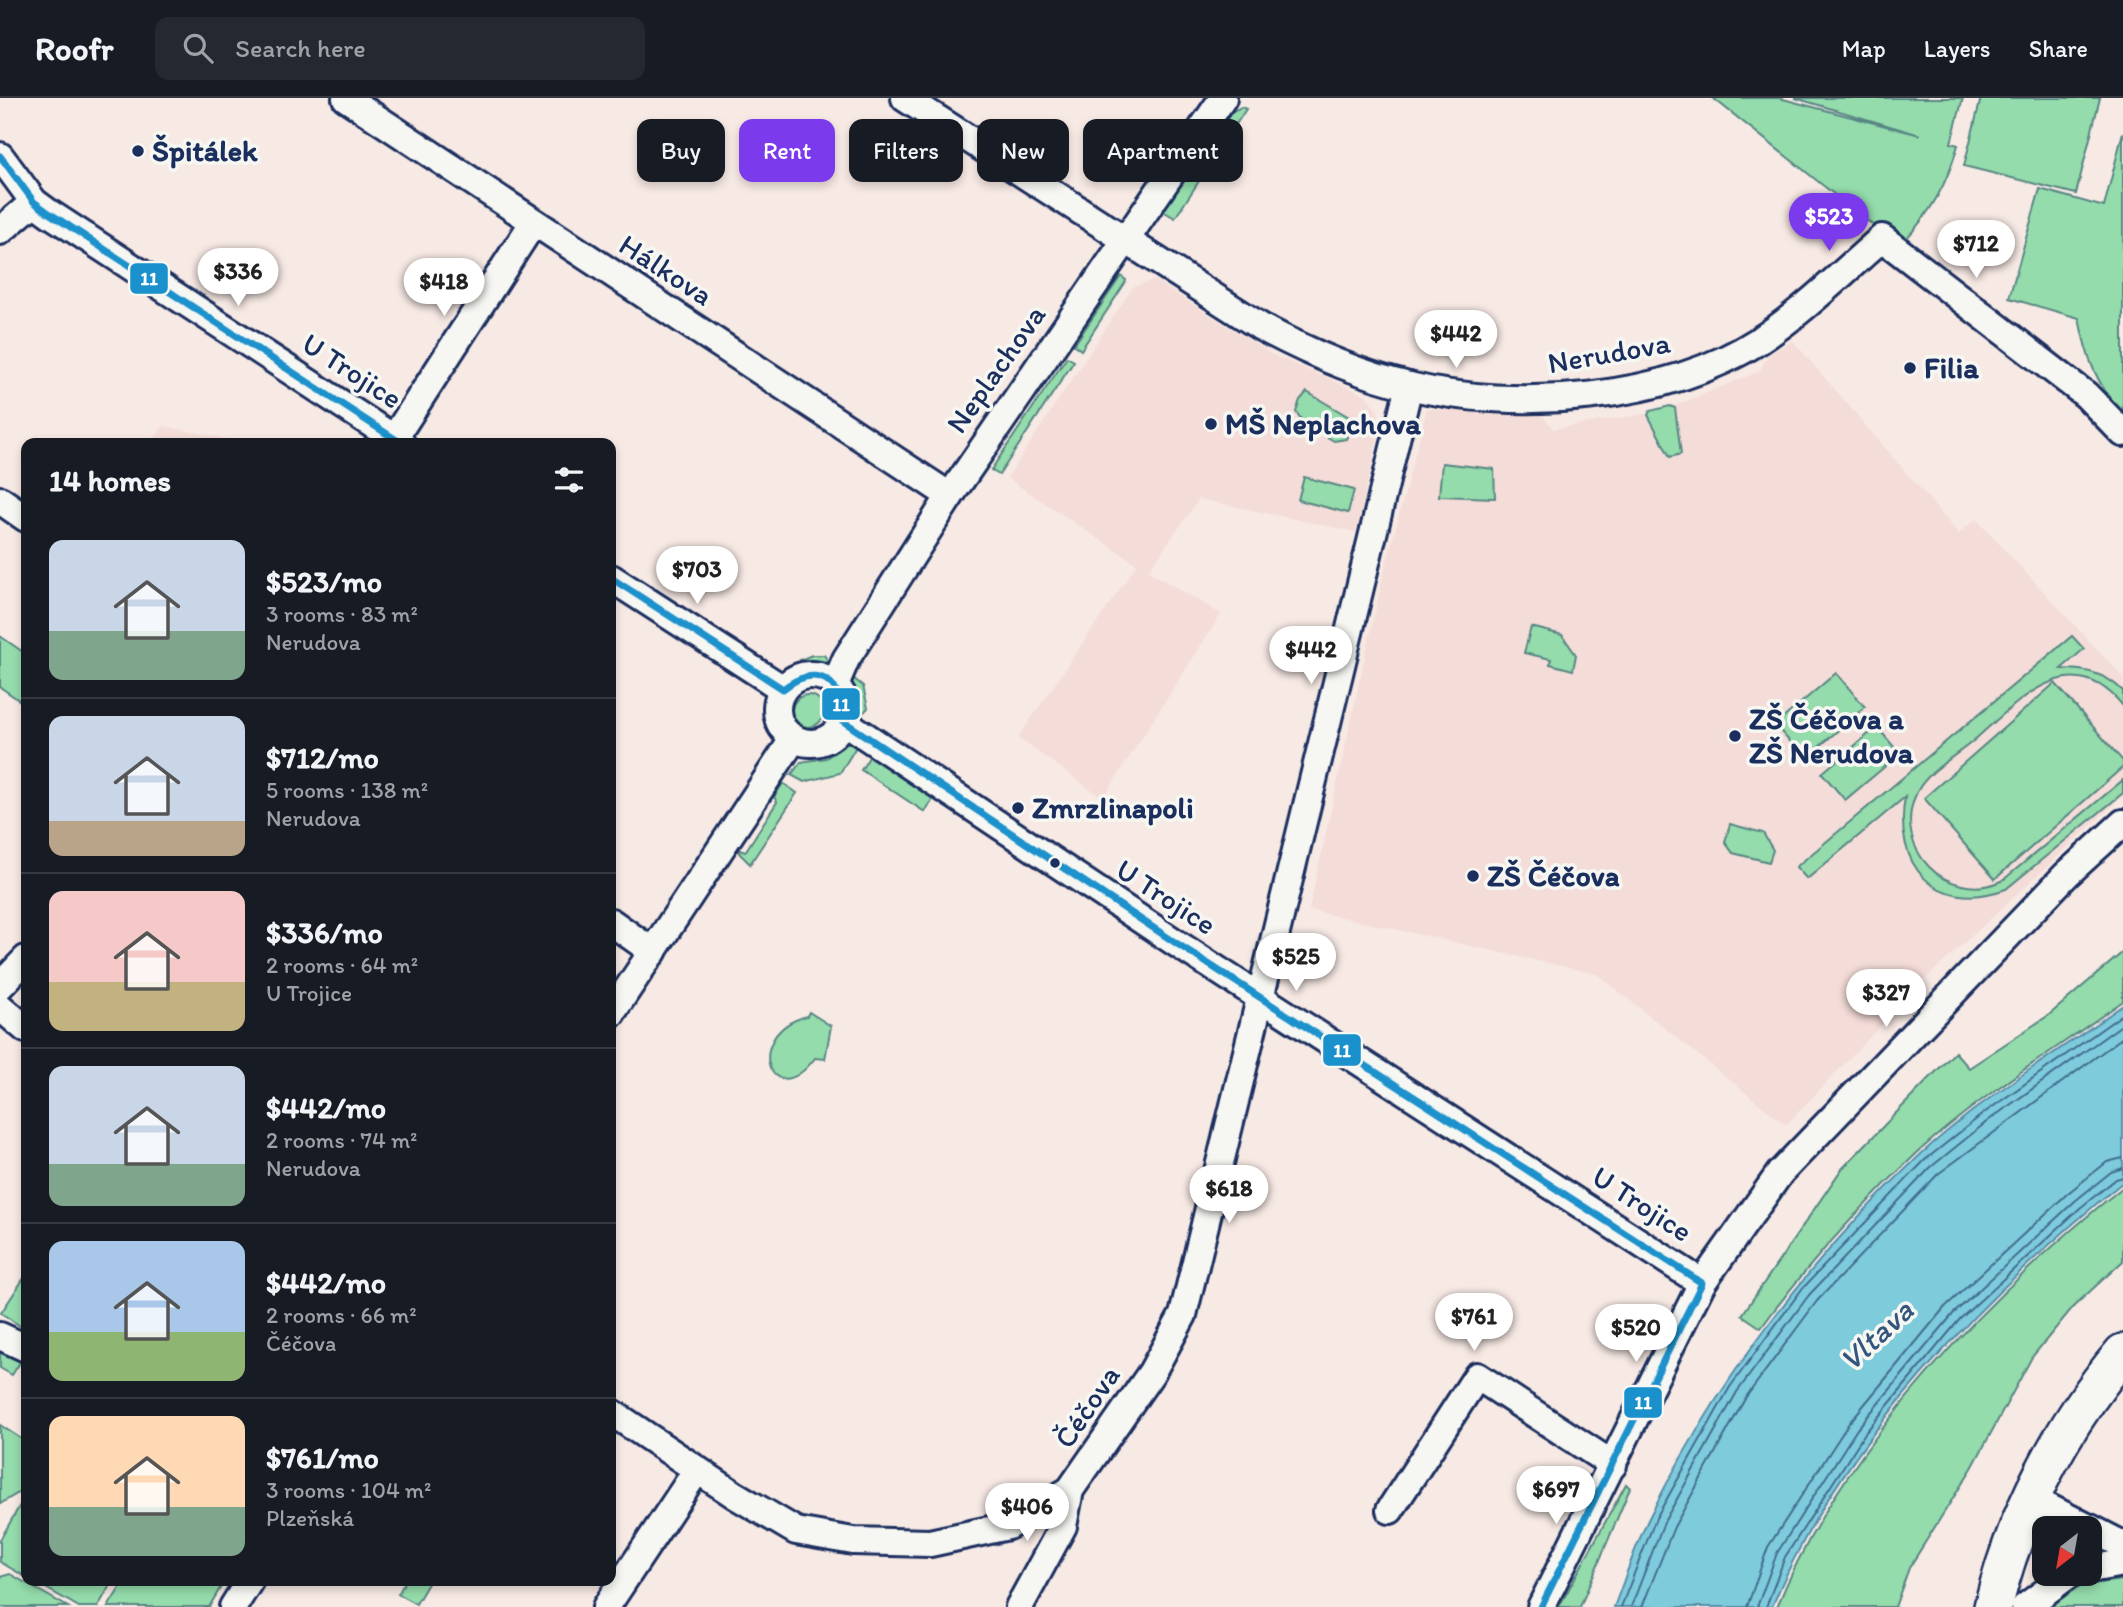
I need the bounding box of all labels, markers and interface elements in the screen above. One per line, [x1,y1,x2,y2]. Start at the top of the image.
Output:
search box [155,17,645,80]
text: Roofr [35,29,113,68]
icon: search [179,29,217,67]
text: Search here [235,32,366,64]
text: Map [1842,34,1886,63]
text: Layers [1924,34,1991,63]
text: Share [2029,34,2088,63]
chip: Buy [637,119,725,182]
chip: Rent [739,119,835,182]
chip: Filters [849,119,963,182]
chip: New [977,119,1069,182]
chip: Apartment [1083,119,1243,182]
place label: Špitálek [152,132,258,169]
marker: Špitálek [130,143,146,159]
pin: $523 [1788,194,1870,253]
text: $523 [1805,202,1853,230]
pin: $712 [1935,220,2017,280]
street label: Hálkova [613,226,720,314]
text: $712 [1953,229,1999,257]
pin: $336 [197,248,279,308]
text: $336 [214,257,262,285]
pin: $418 [403,258,485,318]
line badge: 11 [129,262,169,295]
text: 11 [140,267,158,290]
text: $418 [420,267,468,295]
street label: Neplachova [938,297,1054,440]
pin: $442 [1415,310,1497,370]
text: $442 [1430,319,1482,347]
street label: Nerudova [1545,323,1673,381]
street label: U Trojice [295,325,409,417]
place label: Filia [1924,349,1979,386]
marker: Filia [1902,360,1918,376]
place label: MŠ Neplachova [1225,405,1421,442]
marker: MŠ Neplachova [1203,416,1219,432]
icon: filters [550,461,588,499]
text: 14 homes [49,462,171,499]
pin: $703 [656,546,738,606]
text: $703 [672,555,722,583]
text: $523/mo [266,563,382,600]
icon: home [105,568,189,652]
text: 3 rooms · 83 m² [266,600,418,628]
pin: $442 [1270,626,1352,686]
text: Nerudova [266,628,361,656]
text: $442 [1285,635,1337,663]
line badge: 11 [821,687,861,721]
text: 11 [832,693,850,716]
place label: ZŠ Čéčova a ZŠ Nerudova [1749,700,1914,771]
marker: ZŠ Čéčova a ZŠ Nerudova [1727,728,1743,744]
text: $712/mo [266,739,379,776]
icon: home [105,744,189,828]
text: 5 rooms · 138 m² [266,776,428,804]
place label: Zmrzlinapoli [1032,789,1194,826]
marker: Zmrzlinapoli [1010,800,1026,816]
text: Nerudova [266,804,361,832]
street label: U Trojice [1109,851,1223,943]
unlabelled marker [1048,856,1062,870]
place label: ZŠ Čéčova [1487,857,1620,894]
marker: ZŠ Čéčova [1465,868,1481,884]
text: $336/mo [266,914,383,951]
icon: home [105,919,189,1003]
pin: $525 [1255,934,1337,993]
text: $525 [1272,942,1320,970]
text: 2 rooms · 64 m² [266,951,418,979]
pin: $327 [1845,970,1927,1029]
text: $327 [1862,978,1910,1006]
text: U Trojice [266,979,352,1007]
line badge: 11 [1322,1033,1362,1067]
text: 11 [1333,1039,1351,1062]
text: $442/mo [266,1089,386,1126]
icon: home [105,1094,189,1178]
text: 2 rooms · 74 m² [266,1126,418,1154]
text: Nerudova [266,1154,361,1182]
street label: U Trojice [1585,1158,1699,1250]
pin: $618 [1188,1166,1270,1225]
text: $618 [1205,1174,1253,1202]
text: $442/mo [266,1264,386,1301]
icon: home [105,1269,189,1353]
water label: Vltava [1831,1291,1922,1379]
pin: $761 [1433,1294,1515,1353]
text: 2 rooms · 66 m² [266,1301,417,1329]
text: $761 [1451,1302,1497,1330]
pin: $520 [1595,1304,1677,1364]
text: $520 [1611,1313,1661,1341]
text: Čéčova [266,1329,336,1357]
street label: Čéčova [1046,1358,1128,1455]
line badge: 11 [1623,1386,1663,1419]
text: 11 [1634,1391,1652,1414]
text: $761/mo [266,1439,379,1476]
icon: home [105,1444,189,1528]
pin: $697 [1515,1466,1597,1526]
text: $697 [1532,1475,1580,1503]
text: 3 rooms · 104 m² [266,1476,431,1504]
pin: $406 [986,1484,1068,1543]
text: $406 [1001,1492,1053,1520]
text: Plzeňská [266,1504,354,1532]
north arrow [2032,1516,2102,1586]
map controls [2032,1516,2102,1586]

